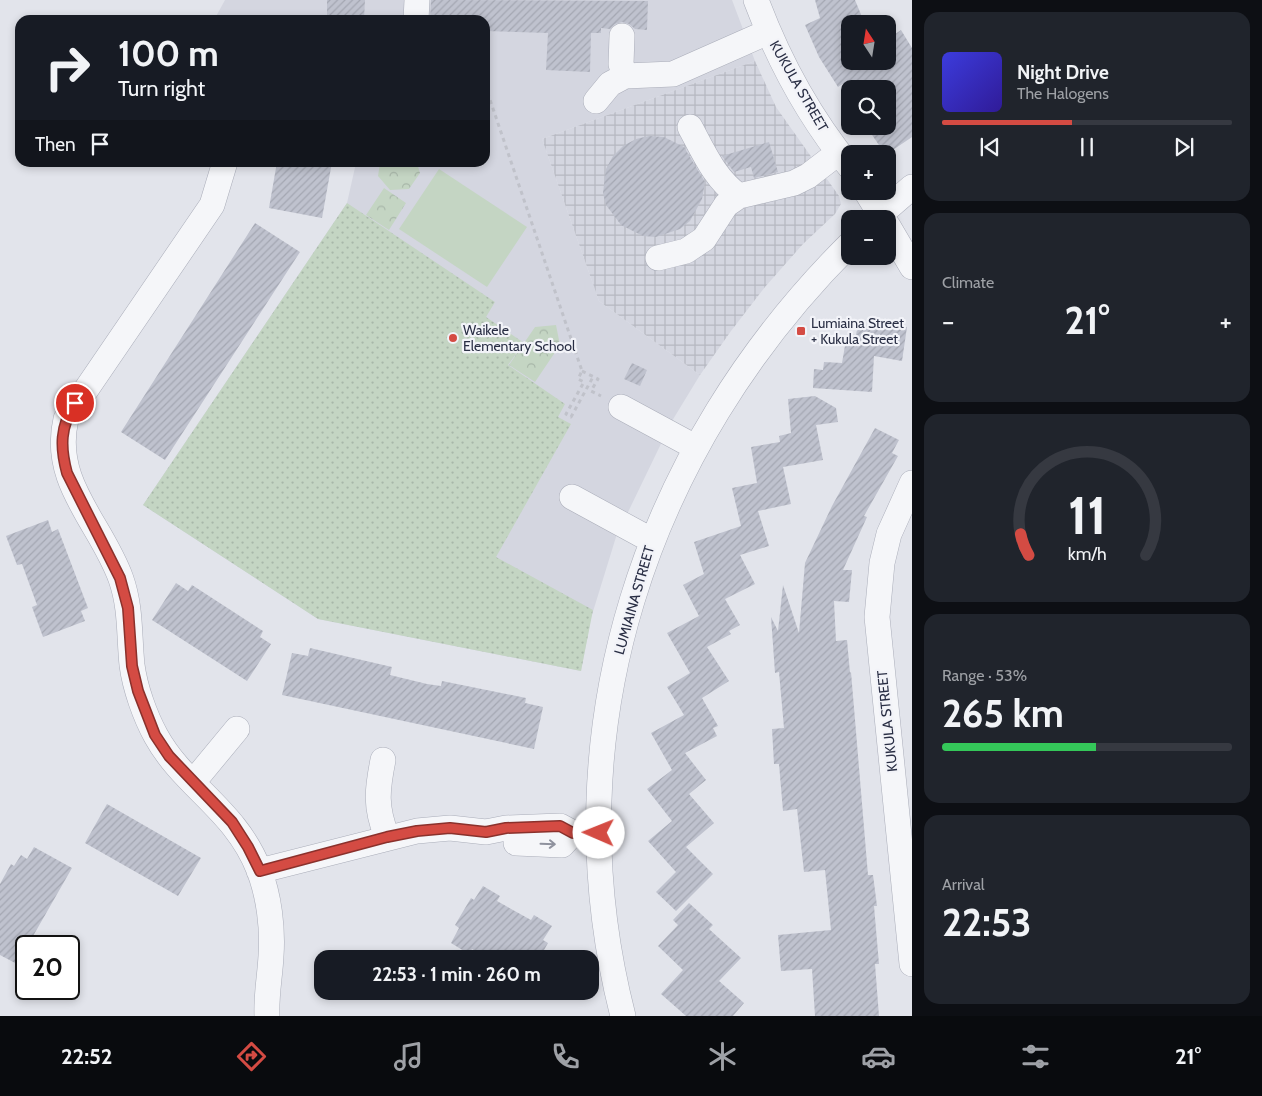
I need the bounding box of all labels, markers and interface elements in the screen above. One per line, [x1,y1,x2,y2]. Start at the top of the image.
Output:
north arrow [841,15,896,70]
map controls [841,15,896,265]
text: 100 m [118,32,219,75]
icon: right [35,35,100,100]
street label: KUKULA STREET [766,37,833,135]
text: Night Drive [1017,61,1109,84]
text: Turn right [118,75,205,102]
button: search [841,80,896,135]
text: The Halogens [1017,84,1109,103]
icon: arrive [86,130,114,158]
text: Then [35,133,76,156]
icon: previous [976,133,1004,161]
icon: pause [1073,133,1101,161]
icon: next [1170,133,1198,161]
button: + [841,145,896,200]
button: − [841,210,896,265]
text: Climate [942,273,994,292]
text: 21° [1064,297,1110,344]
text: − [942,304,954,338]
text: + [1220,304,1232,338]
place label: Lumiaina Street + Kukula Street [811,314,904,348]
place label: Waikele Elementary School [463,321,576,355]
marker: Lumiaina Street + Kukula Street [795,325,807,337]
marker: Waikele Elementary School [447,332,459,344]
pin [54,382,96,424]
icon: arrive [61,389,89,417]
text: 11 [1068,484,1106,547]
street label: LUMIAINA STREET [610,543,658,657]
text: km/h [1067,543,1107,564]
text: Range · 53% [942,666,1027,685]
street label: KUKULA STREET [873,669,901,773]
text: 265 km [942,690,1064,737]
position arrow [572,806,624,858]
one-way arrow [540,839,556,849]
text: Arrival [942,875,985,894]
text: 22:53 [942,899,1032,946]
speed limit sign: 20 [15,935,80,1000]
text: 22:53 · 1 min · 260 m [372,963,541,986]
icon: directions [234,1039,269,1074]
icon: music [391,1039,426,1074]
icon: phone [548,1039,583,1074]
icon: climate [705,1039,740,1074]
icon: car [861,1039,896,1074]
icon: filters [1018,1039,1053,1074]
text: 22:52 [61,1043,113,1070]
text: 21° [1175,1043,1201,1070]

